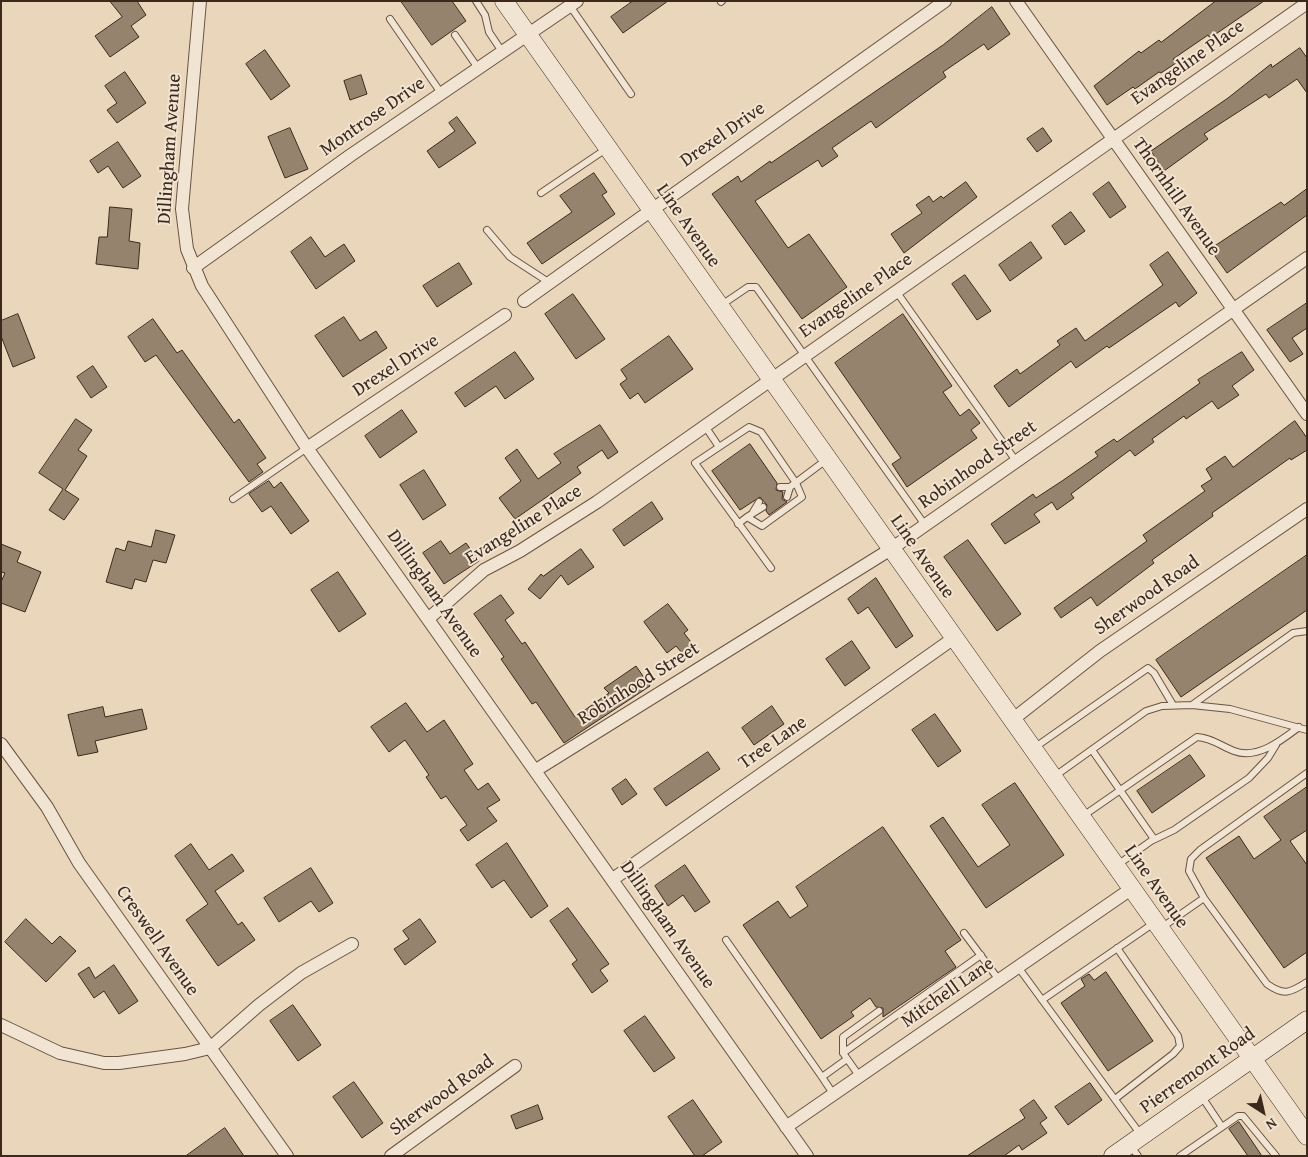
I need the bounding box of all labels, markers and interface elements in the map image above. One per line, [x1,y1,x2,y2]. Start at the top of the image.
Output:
street label: Evangeline Place [1127,16,1249,110]
street label: Montrose Drive [316,72,430,162]
street label: Dillingham Avenue [153,73,187,225]
street label: Drexel Drive [676,98,770,172]
street label: Thornhill Avenue [1127,134,1225,260]
street label: Line Avenue [651,180,725,272]
street label: Evangeline Place [795,249,917,343]
street label: Drexel Drive [349,330,443,402]
street label: Robinhood Street [915,416,1041,514]
street label: Evangeline Place [462,480,586,570]
street label: Line Avenue [885,511,959,603]
street label: Dillingham Avenue [381,526,487,662]
street label: Sherwood Road [1090,551,1204,641]
street label: Robinhood Street [574,638,704,730]
street label: Tree Lane [735,711,811,775]
street label: Line Avenue [1119,841,1193,933]
street label: Dillingham Avenue [614,857,720,993]
street label: Creswell Avenue [110,881,204,1001]
street label: Mitchell Lane [897,953,999,1033]
street label: Pierremont Road [1136,1023,1260,1119]
street label: Sherwood Road [385,1051,499,1141]
north arrow [1238,1087,1288,1137]
text: N [1262,1113,1281,1135]

